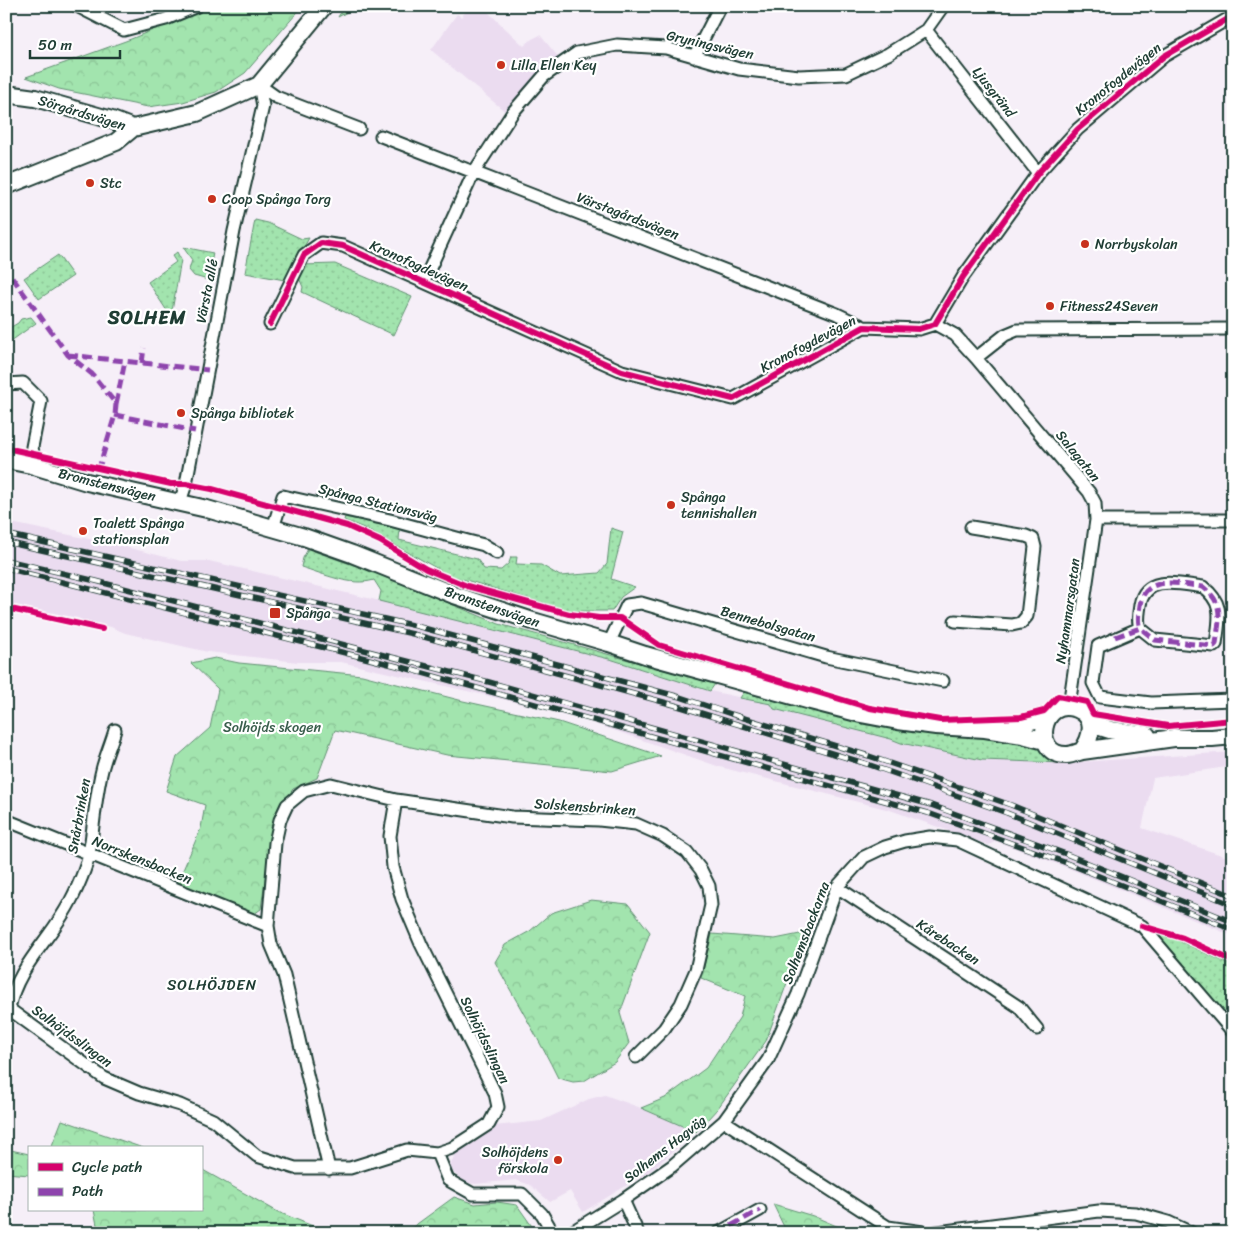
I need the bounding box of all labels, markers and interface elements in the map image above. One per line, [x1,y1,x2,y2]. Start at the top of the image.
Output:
street label: Gryningsvägen [664,23,757,67]
scale bar [30,28,120,60]
text: 50 m [38,32,73,58]
street label: Kronofogdevägen [1069,36,1167,122]
place label: Lilla Ellen Key [511,53,597,78]
marker: Lilla Ellen Key [495,59,507,71]
street label: Ljusgränd [966,61,1023,125]
street label: Sörgårdsvägen [35,88,129,138]
place label: Stc [100,171,122,196]
marker: Stc [84,177,96,189]
street label: Värstagårdsvägen [573,185,683,247]
place label: Coop Spånga Torg [222,187,331,212]
marker: Coop Spånga Torg [206,193,218,205]
place label: Norrbyskolan [1095,232,1178,257]
street label: Kronofogdevägen [365,233,473,299]
marker: Norrbyskolan [1079,238,1091,250]
street label: Värsta allé [189,257,225,325]
place label: Fitness24Seven [1060,294,1159,319]
marker: Fitness24Seven [1044,300,1056,312]
district label: SOLHEM [107,301,186,334]
street label: Kronofogdevägen [755,308,861,380]
place label: Spånga bibliotek [191,401,295,426]
marker: Spånga bibliotek [175,407,187,419]
street label: Salagatan [1049,424,1107,488]
street label: Bromstensvägen [56,461,159,509]
street label: Spånga Stationsväg [316,476,440,530]
place label: Spånga tennishallen [681,485,757,526]
marker: Spånga tennishallen [665,499,677,511]
place label: Toalett Spånga stationsplan [92,511,185,552]
marker: Toalett Spånga stationsplan [77,525,89,537]
street label: Nyhammarsgatan [1048,556,1088,665]
street label: Bromstensvägen [441,579,544,635]
street label: Bennebolsgatan [717,598,819,650]
place label: Spånga [286,601,331,626]
marker: Spånga [268,606,282,620]
park label: Solhöjds skogen [223,715,321,740]
street label: Snårbrinken [60,776,98,856]
street label: Solskensbrinken [533,791,637,823]
street label: Norrskensbacken [88,829,196,892]
street label: Solhemsbackarna [775,877,837,988]
street label: Kårebacken [911,912,985,972]
district label: SOLHÖJDEN [167,972,257,998]
street label: Solhöjdsslingan [453,992,517,1089]
street label: Solhöjdsslingan [26,998,118,1074]
street label: Solhems Hagväg [618,1108,712,1190]
place label: Solhöjdens förskola [482,1140,549,1181]
legend [28,1146,202,1212]
text: Cycle path [72,1154,143,1180]
marker: Solhöjdens förskola [552,1154,564,1166]
text: Path [72,1178,103,1204]

